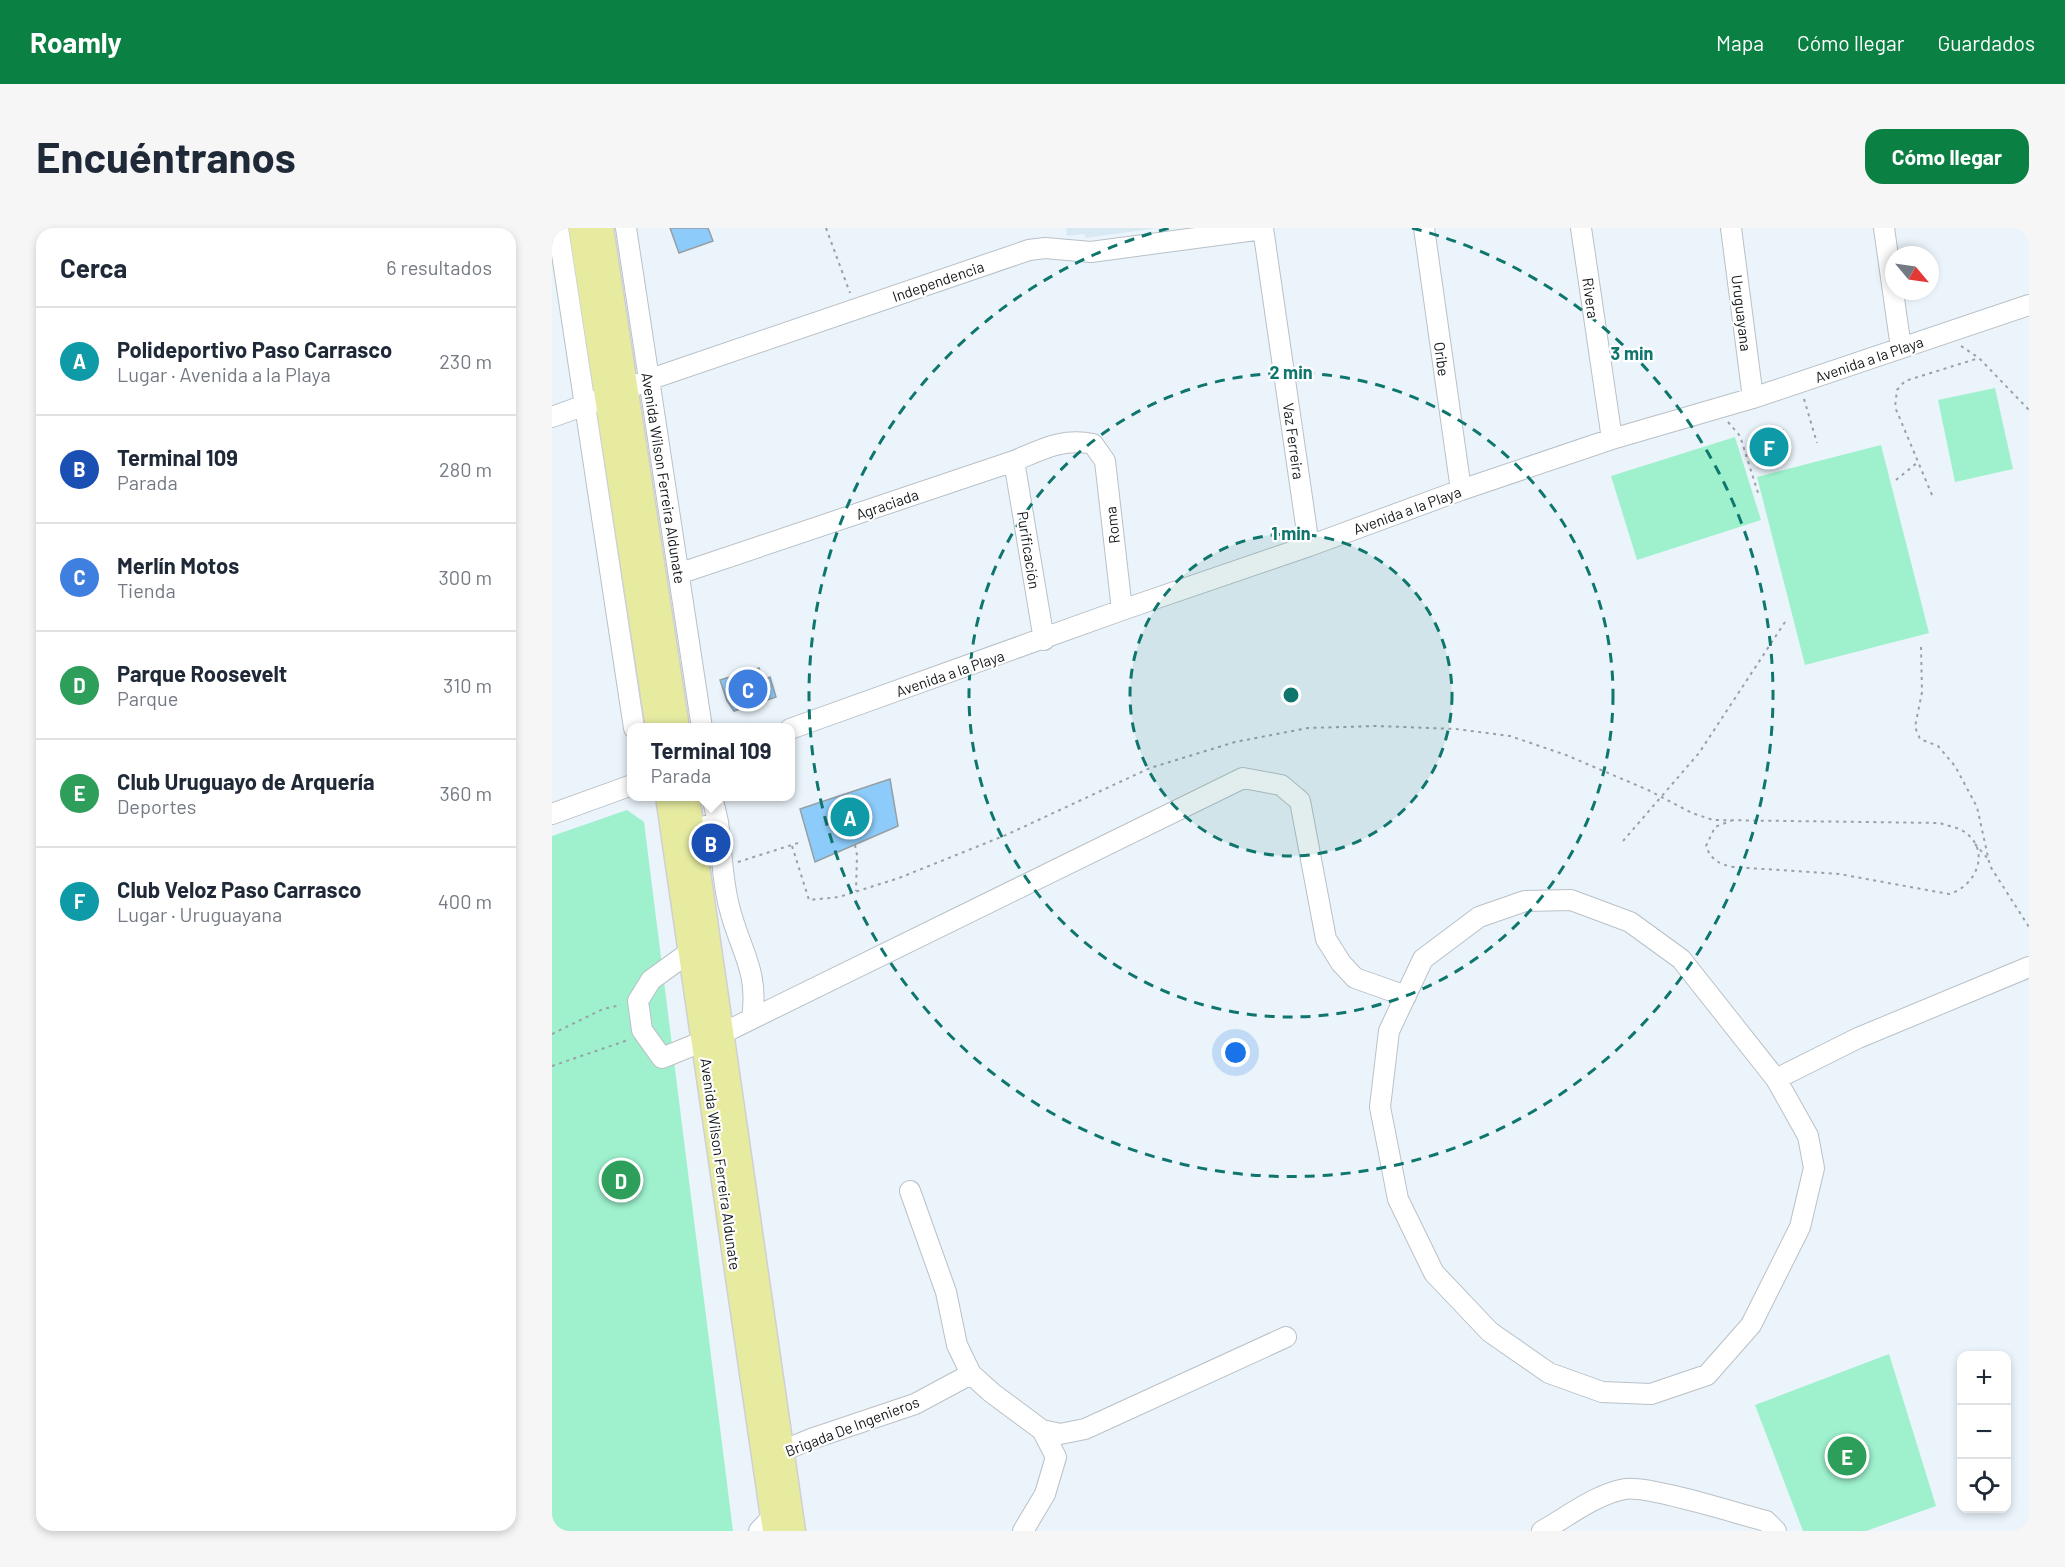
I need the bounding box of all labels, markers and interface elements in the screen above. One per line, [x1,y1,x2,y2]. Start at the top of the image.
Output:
text: Roamly [30,25,122,59]
text: Mapa [1716,30,1764,55]
text: Cómo llegar [1797,30,1904,55]
text: Guardados [1937,30,2035,55]
button: Cómo llegar [1865,129,2029,184]
text: Encuéntranos [36,131,296,181]
north arrow [1885,246,1939,300]
text: Cerca [60,252,127,283]
text: 6 resultados [386,255,492,279]
street label: Independencia [890,257,986,305]
street label: Uruguayana [1728,274,1756,352]
street label: Rivera [1579,276,1603,320]
street label: Avenida a la Playa [1812,332,1926,386]
text: Polideportivo Paso Carrasco [117,336,392,362]
street label: Oribe [1431,341,1453,377]
text: 3 min [1611,342,1653,364]
text: A [73,349,86,373]
text: 230 m [439,349,492,373]
text: 2 min [1269,361,1313,383]
text: Lugar · Avenida a la Playa [117,362,331,386]
street label: Avenida Wilson Ferreira Aldunate [638,371,690,585]
street label: Vaz Ferreira [1280,402,1308,480]
pin: F [1750,424,1788,470]
text: Terminal 109 [117,444,238,470]
text: B [73,457,86,481]
text: 280 m [439,457,492,481]
text: Parada [117,470,178,494]
street label: Avenida a la Playa [1351,482,1463,538]
street label: Agraciada [853,485,921,523]
street label: Roma [1101,505,1123,545]
street label: Purificación [1014,510,1044,590]
text: 1 min [1271,522,1311,544]
text: Merlín Motos [117,552,239,578]
text: C [73,565,86,589]
text: 300 m [439,565,492,589]
text: Tienda [117,578,176,602]
street label: Avenida a la Playa [893,646,1007,700]
text: Parque Roosevelt [117,660,287,686]
pin: C [728,666,768,712]
text: D [73,673,86,697]
text: 310 m [443,673,492,697]
centre of rings [1281,685,1301,705]
text: Parque [117,686,178,710]
popup [627,723,795,801]
text: Terminal 109 [651,737,771,763]
text: Parada [651,763,711,787]
text: Club Uruguayo de Arquería [117,768,375,794]
text: E [74,781,85,805]
text: 360 m [440,781,492,805]
text: Deportes [117,794,196,818]
pin: A [830,794,870,840]
pin: B [692,820,730,866]
text: Club Veloz Paso Carrasco [117,876,362,902]
text: F [74,889,85,913]
text: 400 m [438,889,492,913]
text: Lugar · Uruguayana [117,902,282,926]
your location [1221,1038,1250,1067]
street label: Avenida Wilson Ferreira Aldunate [697,1057,745,1271]
pin: D [602,1158,640,1202]
map controls [1957,1351,2011,1513]
button: + [1957,1351,2011,1405]
street label: Brigada De Ingenieros [782,1392,922,1460]
button: − [1957,1405,2011,1459]
pin: E [1828,1434,1866,1478]
button: locate [1957,1459,2011,1513]

